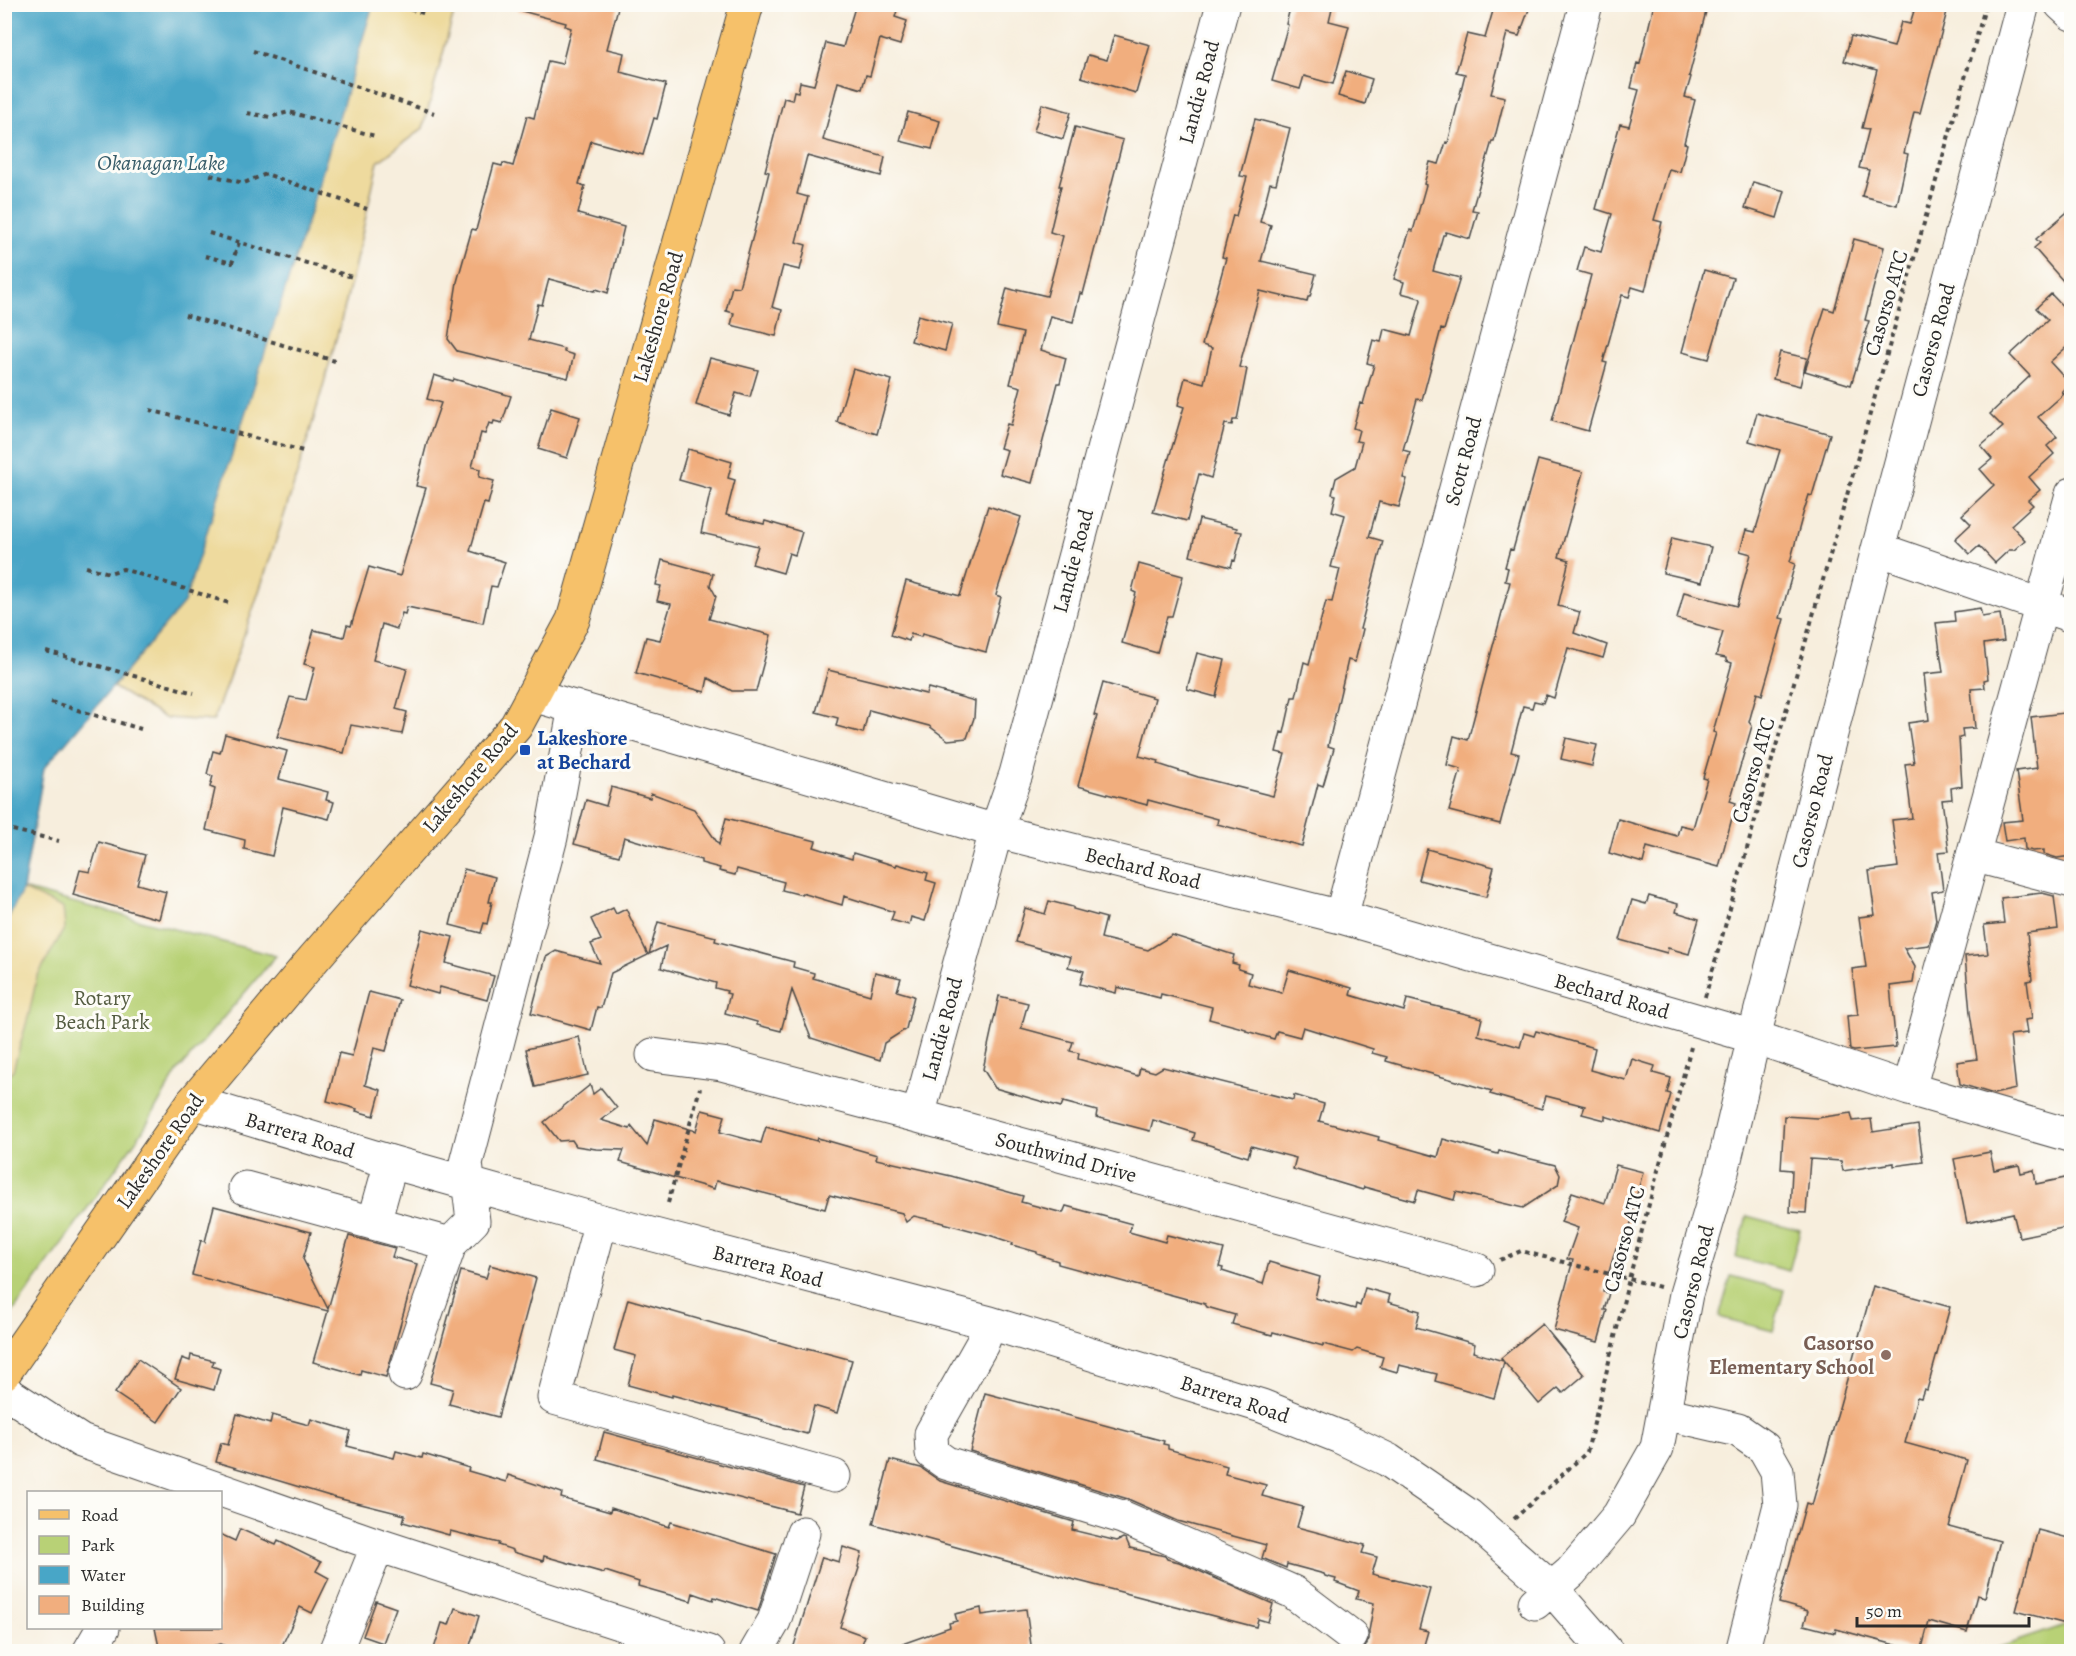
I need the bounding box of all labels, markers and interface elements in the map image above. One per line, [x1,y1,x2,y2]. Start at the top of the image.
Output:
street label: Landie Road [1172,36,1226,147]
water label: Okanagan Lake [97,148,225,178]
street label: Casorso ATC [1858,247,1914,359]
street label: Lakeshore Road [626,248,690,386]
street label: Casorso Road [1904,279,1962,400]
street label: Scott Road [1438,412,1489,509]
street label: Landie Road [1046,505,1100,616]
street label: Casorso ATC [1725,714,1781,826]
street label: Lakeshore Road [416,717,525,839]
place label: Lakeshore at Bechard [537,724,631,776]
marker: Lakeshore at Bechard [518,743,532,757]
street label: Casorso Road [1784,750,1840,871]
street label: Bechard Road [1082,840,1205,896]
street label: Bechard Road [1551,966,1674,1026]
street label: Landie Road [915,973,969,1084]
park label: Rotary Beach Park [54,984,150,1036]
street label: Lakeshore Road [110,1087,211,1214]
street label: Barrera Road [242,1105,359,1165]
street label: Southwind Drive [992,1125,1140,1189]
street label: Casorso ATC [1596,1183,1652,1295]
street label: Casorso Road [1665,1221,1721,1342]
street label: Barrera Road [710,1238,827,1294]
place label: Casorso Elementary School [1709,1329,1874,1381]
marker: Casorso Elementary School [1879,1348,1893,1362]
street label: Barrera Road [1177,1368,1294,1430]
legend [27,1491,222,1629]
text: Road [81,1503,119,1527]
text: Park [81,1533,115,1557]
text: Water [80,1563,126,1587]
scale bar [1857,1590,2030,1628]
text: Building [81,1593,145,1617]
text: 50 m [1866,1599,1902,1623]

